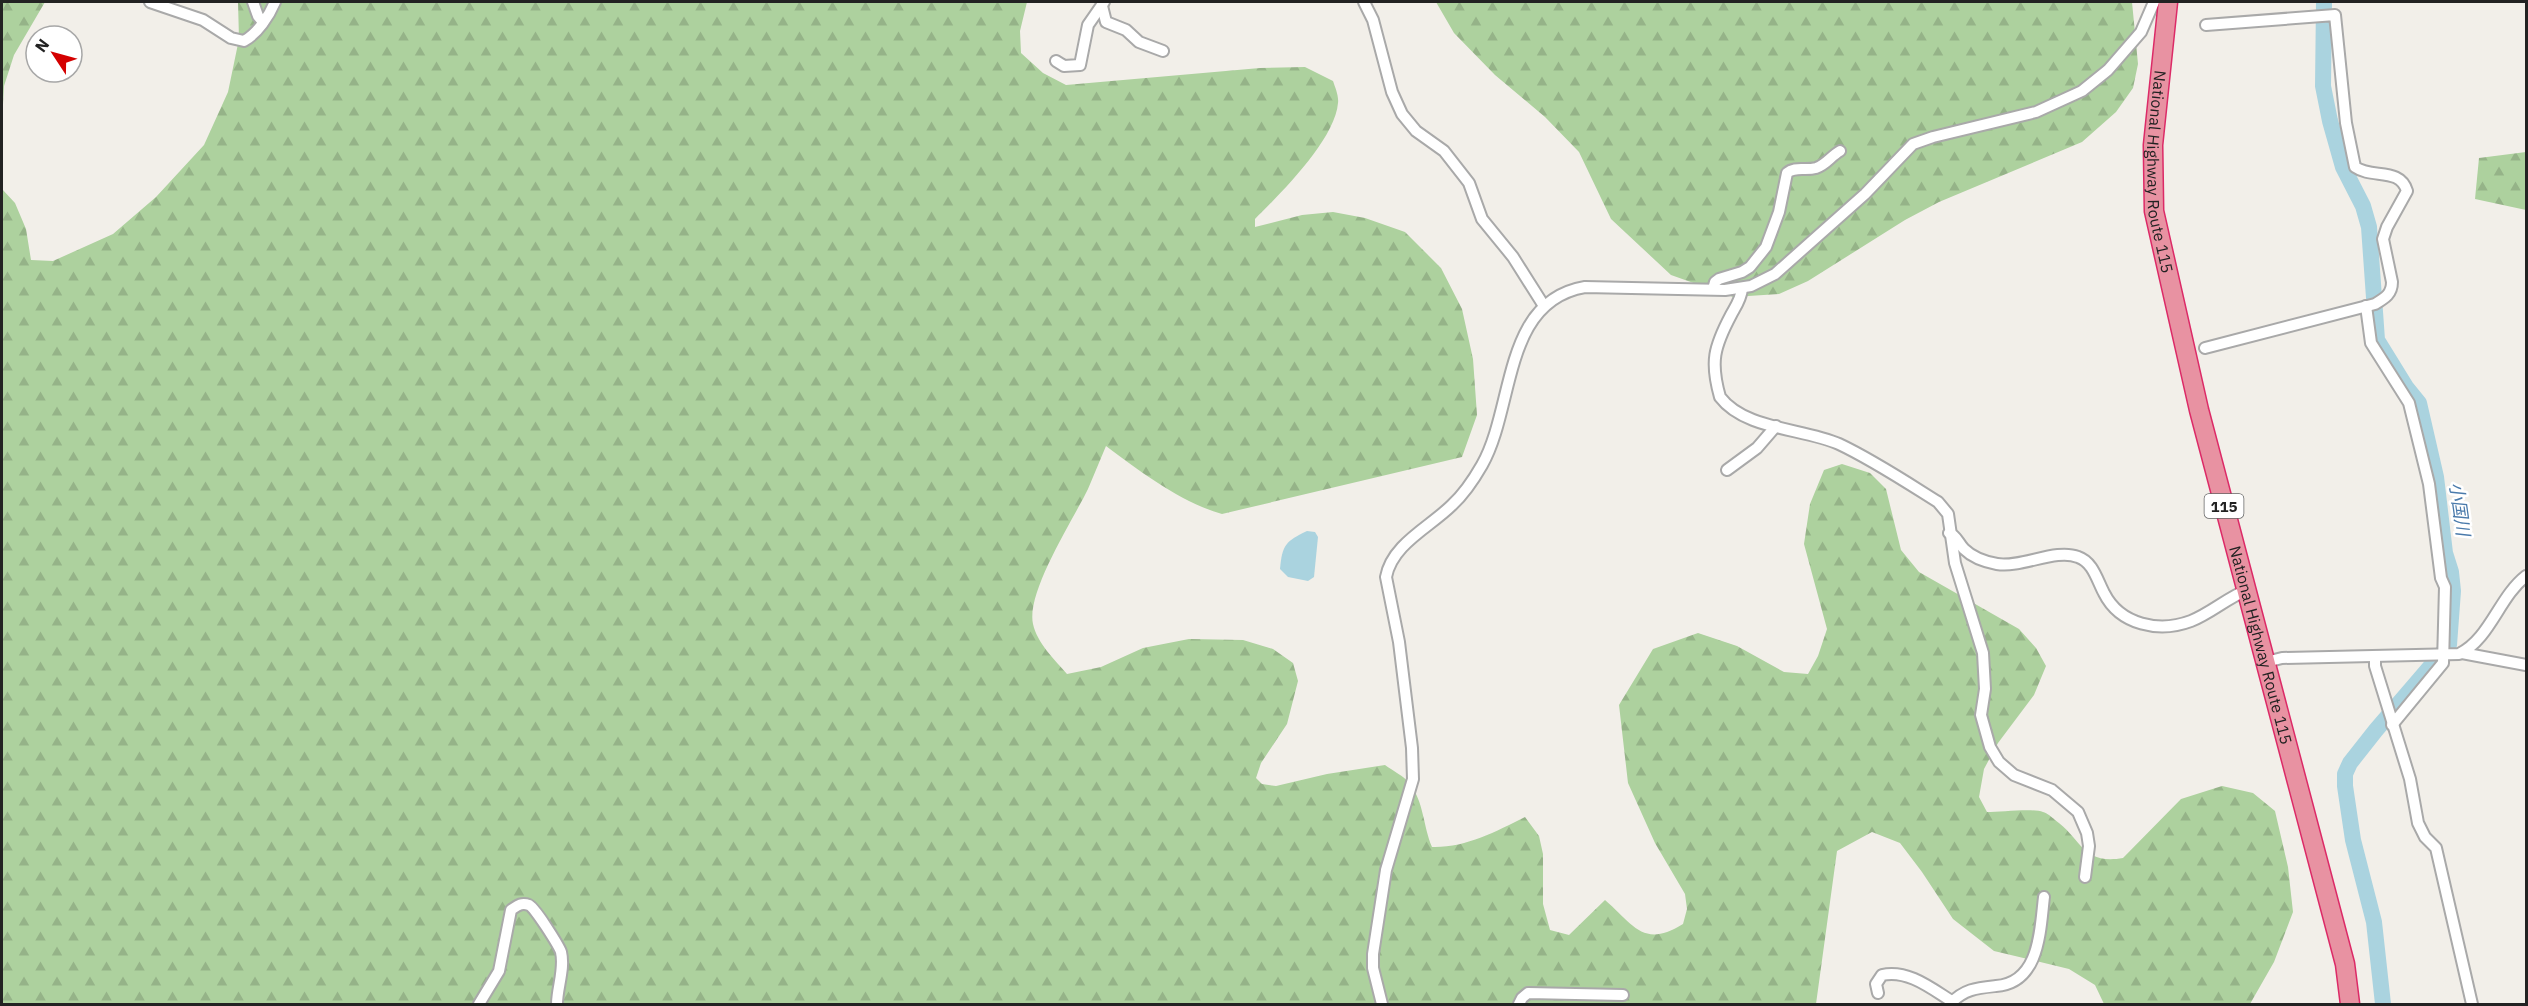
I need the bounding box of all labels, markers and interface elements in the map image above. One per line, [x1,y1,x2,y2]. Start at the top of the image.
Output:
north arrow [24,24,84,84]
text: N [30,35,53,56]
street label: National Highway Route 115 [2143,69,2178,275]
water label: 小国川 [2445,481,2475,539]
road number: 115 [2204,494,2244,518]
street label: National Highway Route 115 [2225,544,2297,747]

